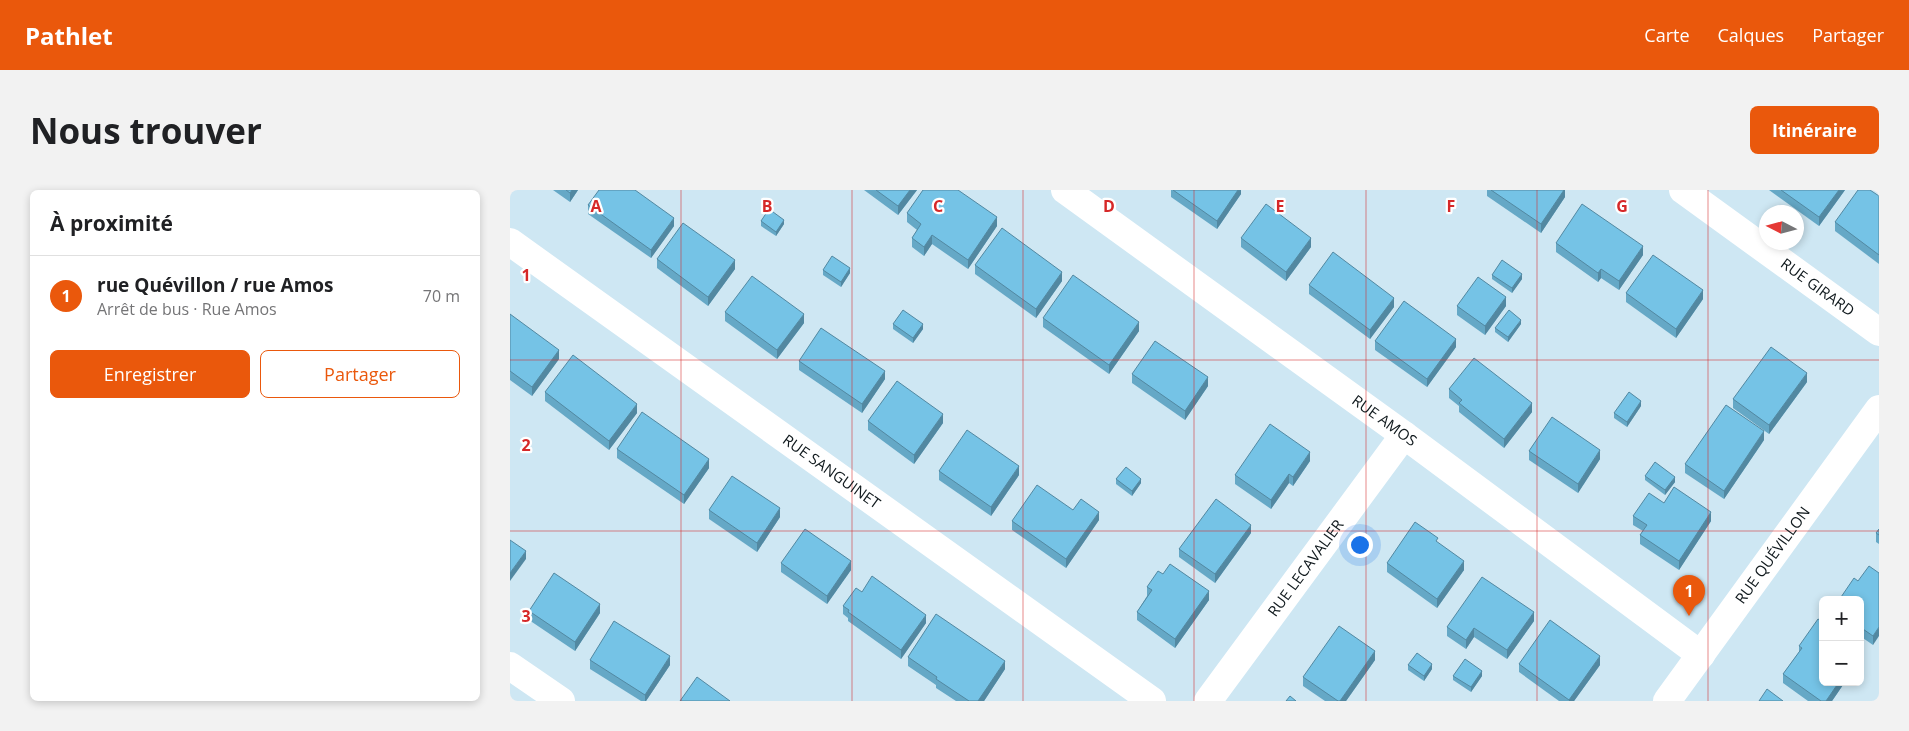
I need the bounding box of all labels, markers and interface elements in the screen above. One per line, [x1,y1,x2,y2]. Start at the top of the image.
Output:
text: Pathlet [25,19,113,52]
text: Carte [1644,23,1690,47]
text: Calques [1718,23,1784,47]
text: Partager [1812,23,1884,47]
button: Itinéraire [1750,106,1879,154]
text: Nous trouver [30,107,262,154]
text: A [590,195,602,217]
text: B [762,195,772,217]
text: C [933,195,943,217]
text: D [1103,195,1115,217]
text: E [1276,195,1285,217]
text: F [1447,195,1455,217]
text: G [1616,195,1628,217]
north arrow [1759,205,1804,250]
text: À proximité [50,209,173,237]
street label: RUE GIRARD [1777,253,1859,320]
text: 1 [521,264,531,286]
text: rue Quévillon / rue Amos [97,272,334,298]
text: 1 [61,285,71,307]
text: 70 m [423,285,460,307]
text: Arrêt de bus · Rue Amos [97,298,277,320]
button: Enregistrer [50,350,250,398]
button: Partager [260,350,460,398]
street label: RUE AMOS [1349,390,1421,450]
street label: RUE SANGUINET [779,429,885,513]
text: 2 [521,434,531,456]
street label: RUE QUÉVILLON [1730,502,1814,607]
street label: RUE LECAVALIER [1263,514,1348,620]
your location [1347,532,1373,558]
pin: 1 [1673,575,1705,616]
map controls [1819,596,1864,686]
button: + [1819,596,1864,641]
text: 3 [521,605,531,627]
button: − [1819,641,1864,686]

